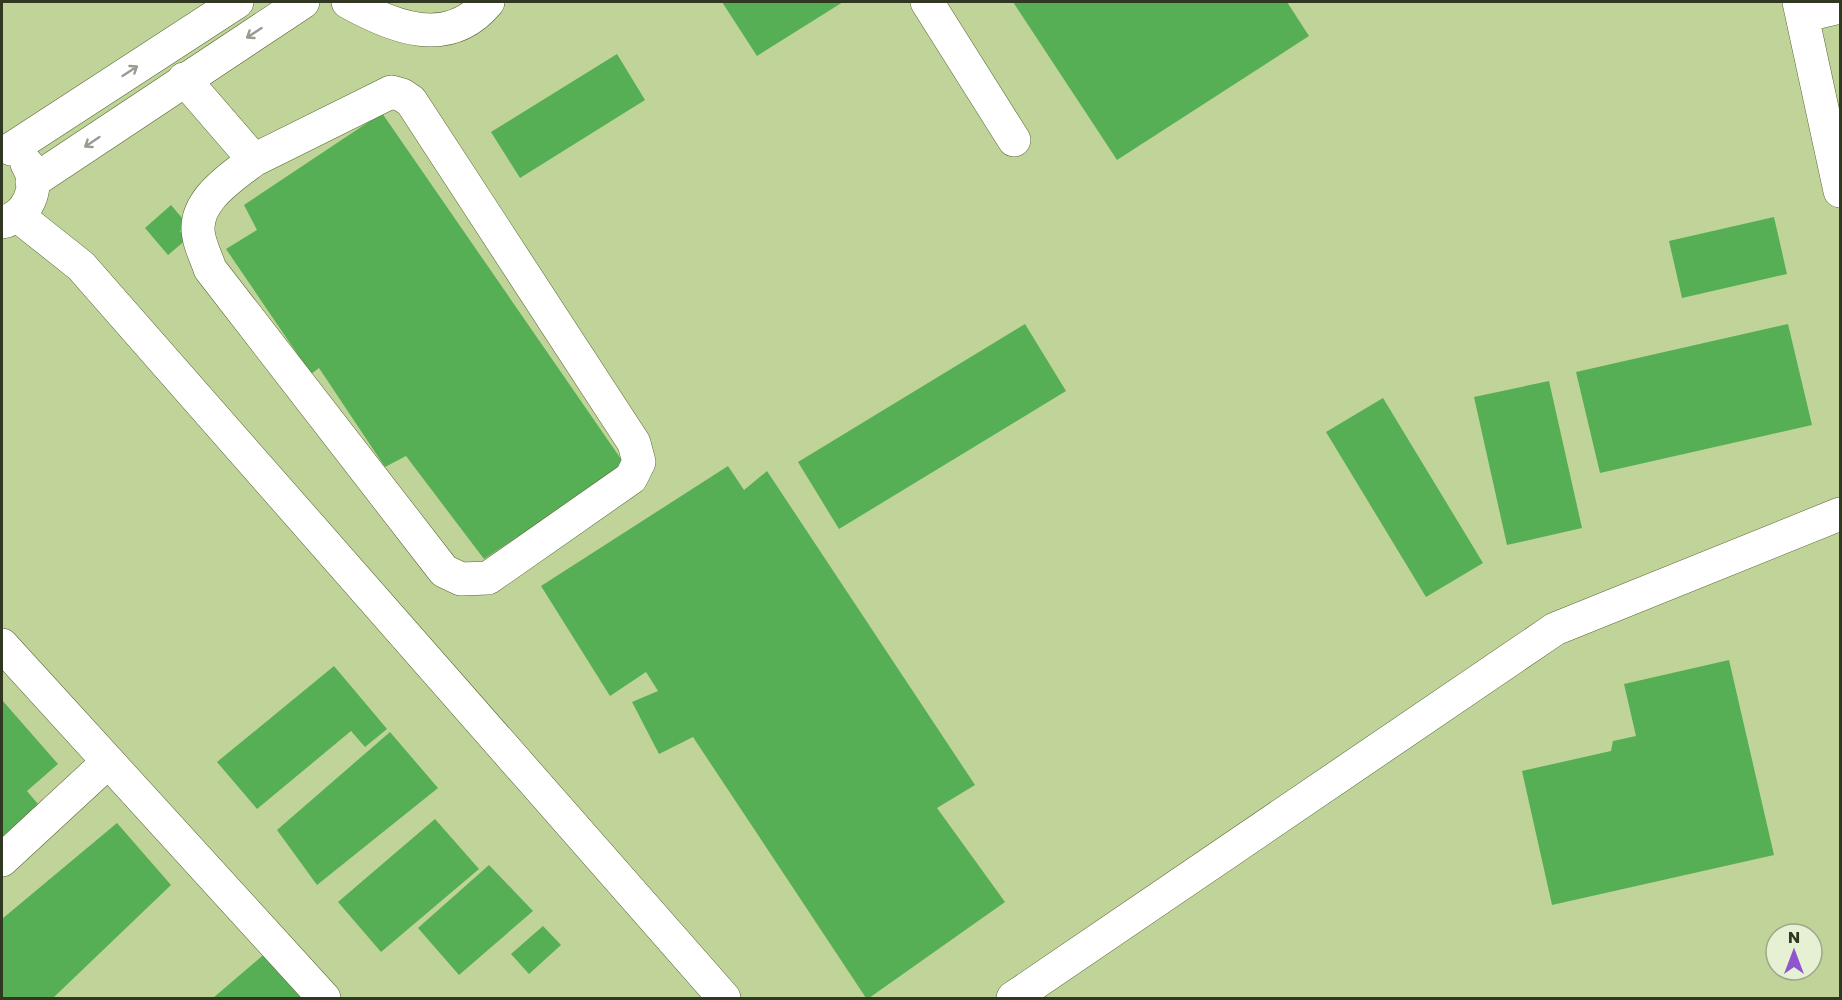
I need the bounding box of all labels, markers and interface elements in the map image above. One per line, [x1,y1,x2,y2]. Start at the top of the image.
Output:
one-way arrow [246,28,263,40]
one-way arrow [121,65,138,77]
one-way arrow [84,136,101,148]
north arrow [1764,922,1824,982]
text: N [1788,926,1800,949]

